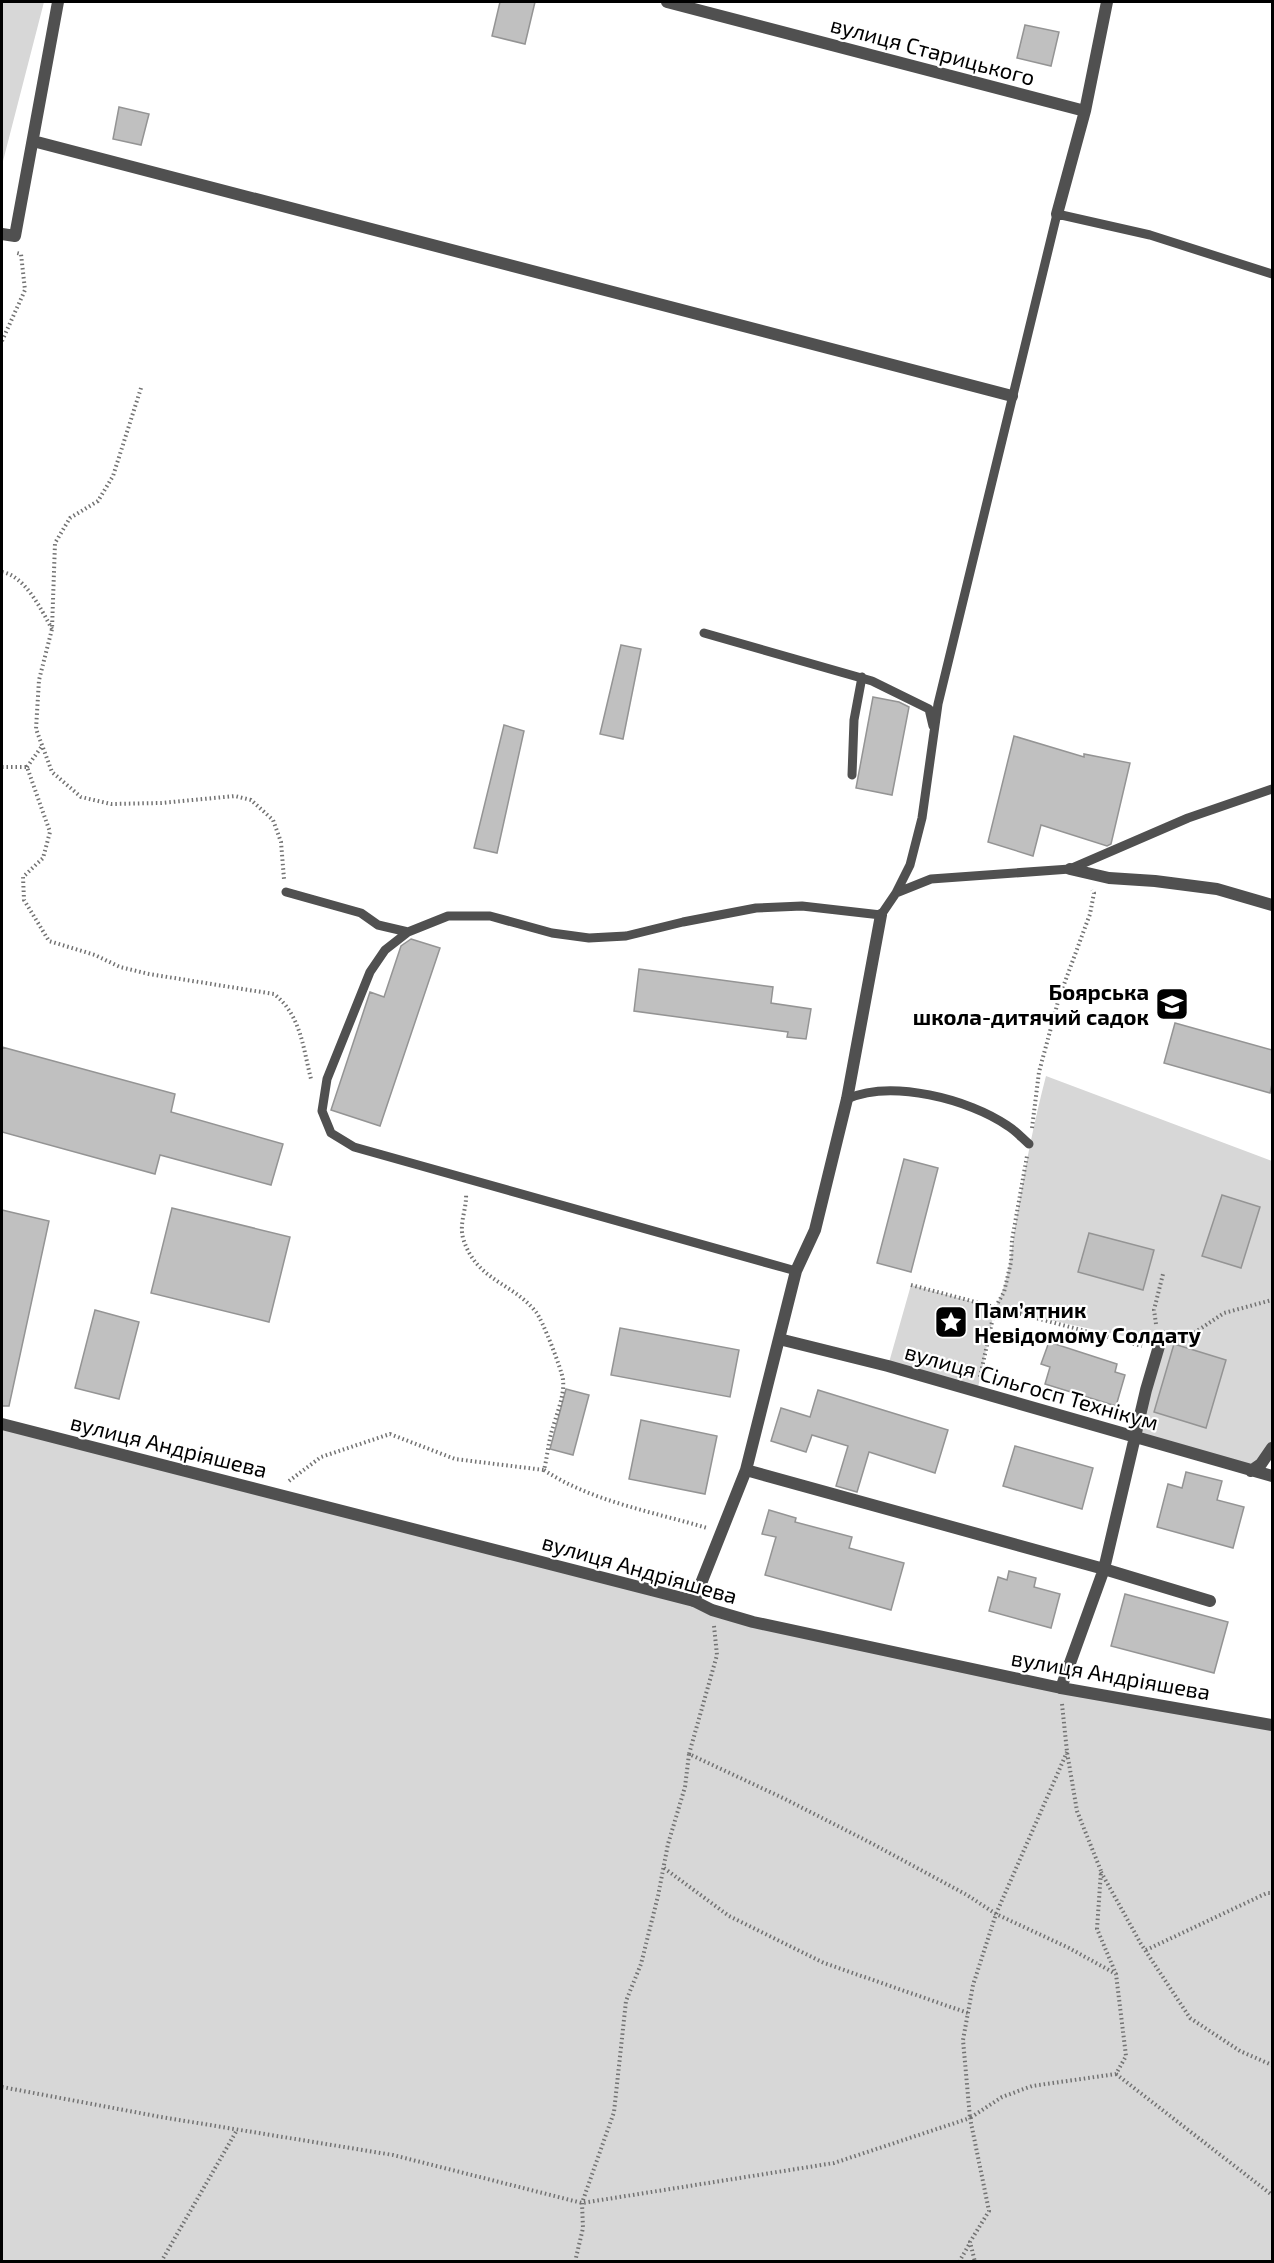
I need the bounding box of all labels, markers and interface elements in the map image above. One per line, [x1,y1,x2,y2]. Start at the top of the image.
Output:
street label: вулиця Старицького [828,10,1038,91]
place label: Боярська школа-дитячий садок [913,978,1149,1029]
school or university icon: Боярська школа-дитячий садок [1154,986,1190,1022]
place label: Пам’ятник Невідомому Солдату [974,1296,1202,1347]
place icon: Пам’ятник Невідомому Солдату [933,1304,969,1340]
street label: вулиця Сільгосп Технікум [902,1337,1162,1436]
street label: вулиця Андріяшева [68,1408,270,1483]
street label: вулиця Андріяшева [539,1528,741,1609]
street label: вулиця Андріяшева [1009,1644,1213,1705]

